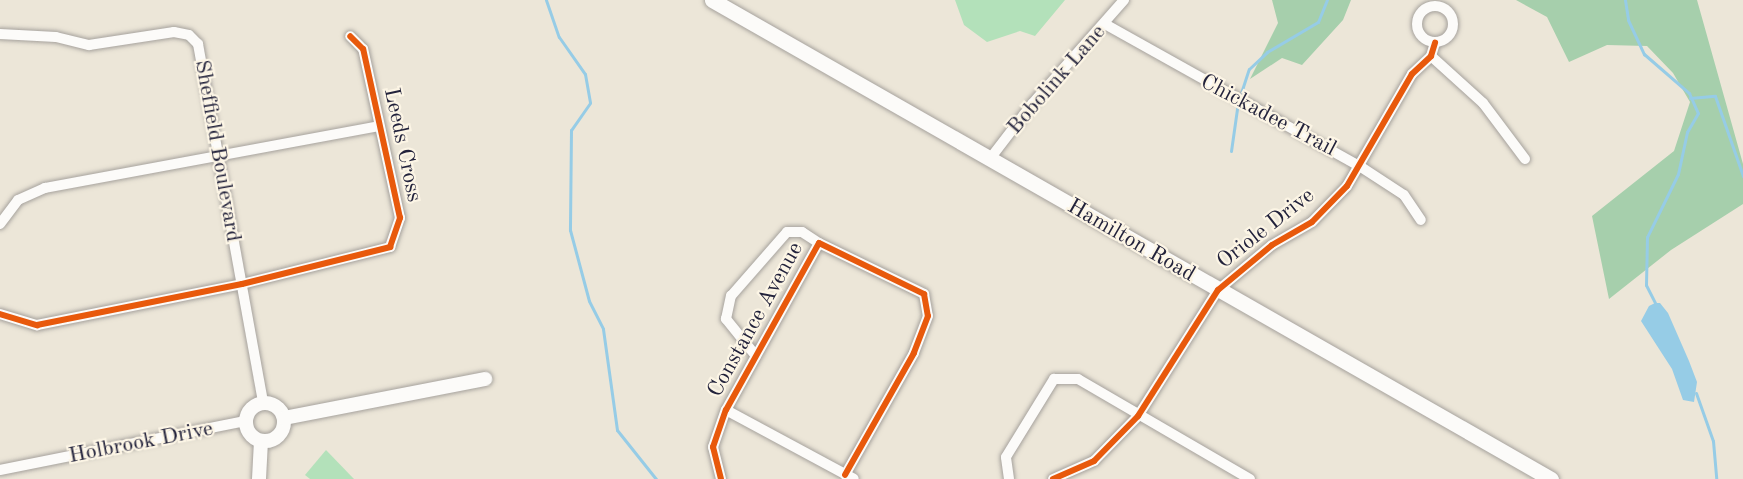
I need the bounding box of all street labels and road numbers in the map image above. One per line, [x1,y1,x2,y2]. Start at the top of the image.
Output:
street label: Bobolink Lane [1002,20,1112,140]
street label: Sheffield Boulevard [188,58,246,244]
street label: Chickadee Trail [1196,69,1340,163]
street label: Leeds Cross [377,86,427,204]
street label: Oriole Drive [1212,183,1320,275]
street label: Hamilton Road [1062,194,1200,288]
street label: Constance Avenue [702,238,810,402]
street label: Holbrook Drive [66,416,216,470]

